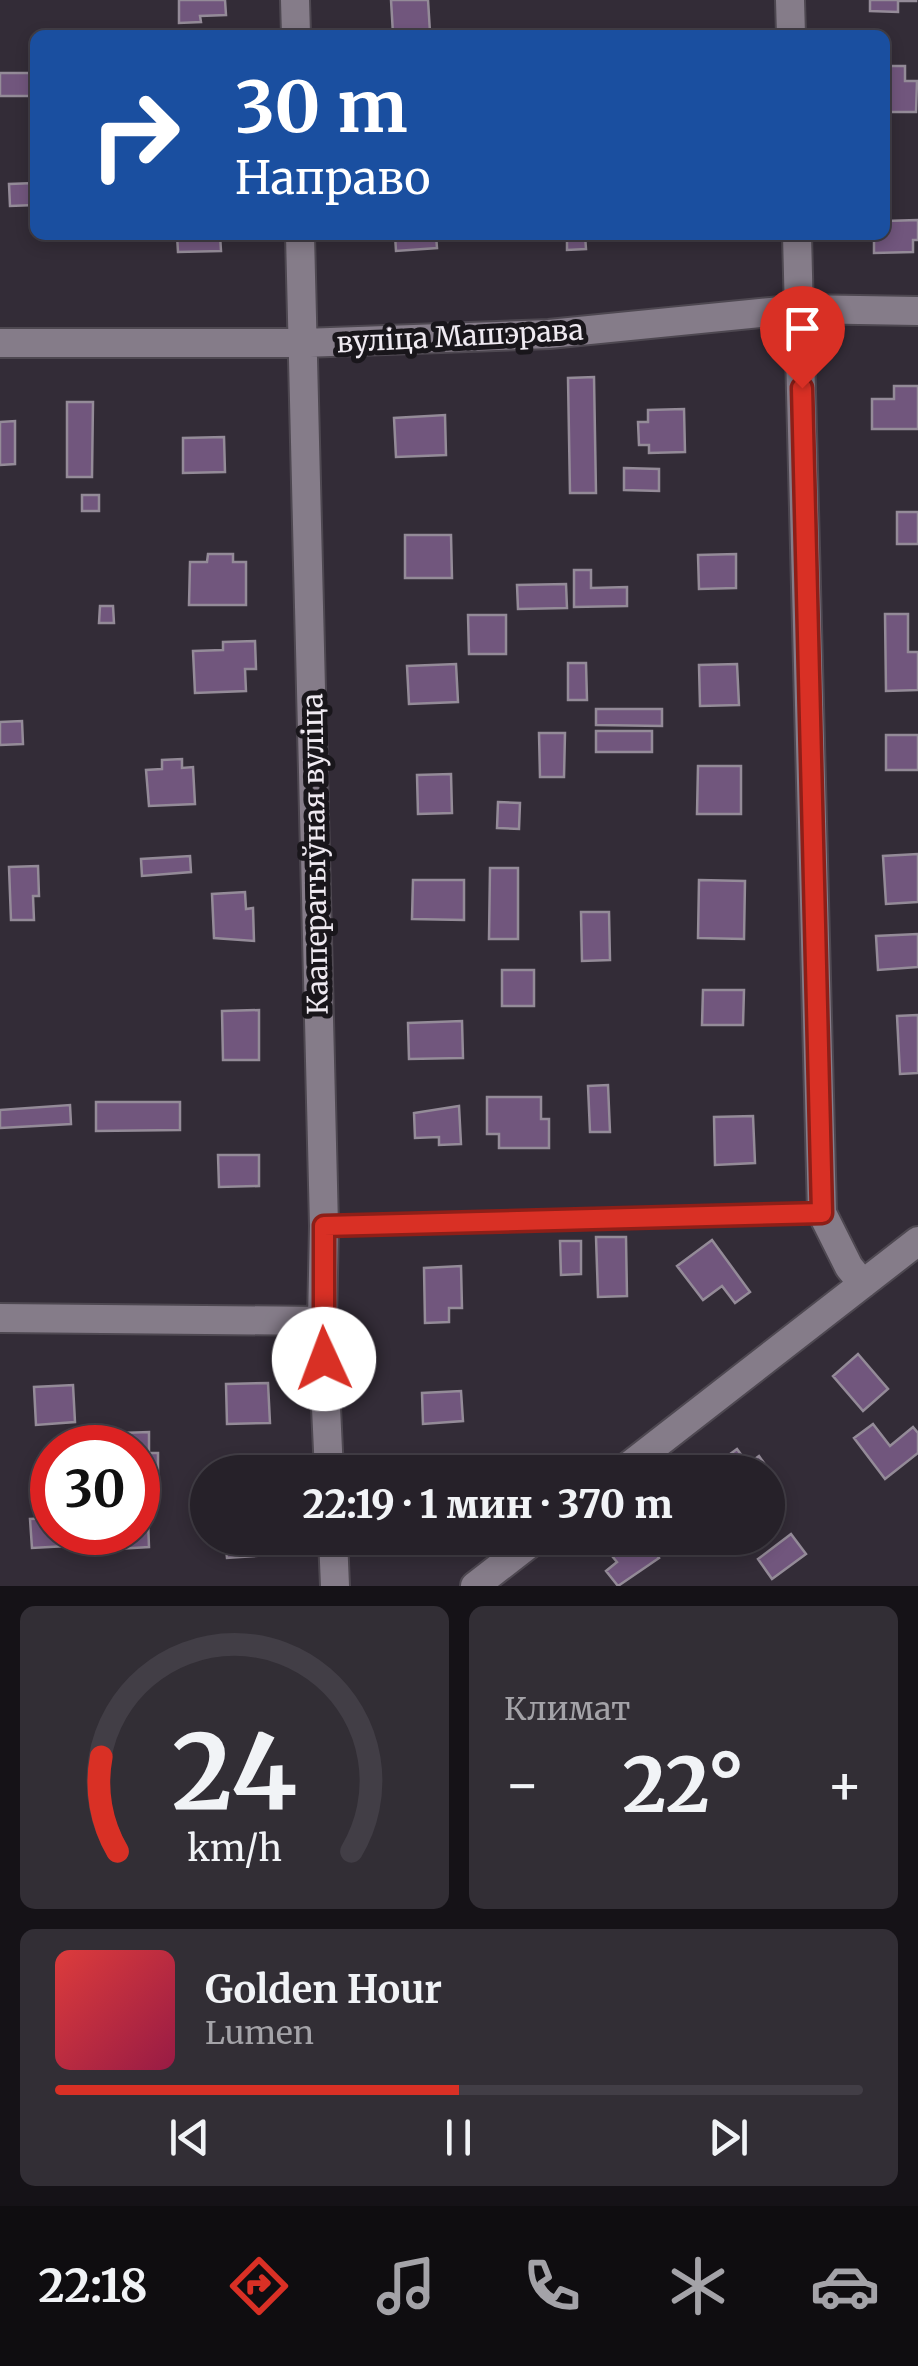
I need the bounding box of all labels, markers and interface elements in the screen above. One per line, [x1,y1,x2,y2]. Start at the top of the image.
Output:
text: 30 m [235,63,408,151]
icon: right [70,70,200,200]
text: Направо [235,150,431,206]
pin [760,286,845,389]
icon: arrive [775,301,830,356]
street label: вуліца Машэрава [336,312,584,360]
street label: Кааператыўная вуліца [294,693,336,1015]
position arrow [272,1307,376,1411]
speed limit sign: 30 [30,1425,160,1555]
text: 22:19 · 1 мин · 370 m [302,1481,673,1528]
text: Климат [504,1689,630,1729]
text: 24 [172,1707,297,1837]
text: 22° [622,1738,745,1832]
text: − [504,1750,541,1819]
text: + [826,1750,863,1819]
text: km/h [187,1826,282,1871]
text: Golden Hour [205,1966,442,2013]
text: Lumen [205,2013,314,2053]
icon: previous [162,2110,217,2165]
icon: pause [431,2110,486,2165]
icon: next [701,2110,756,2165]
icon: directions [224,2251,294,2321]
icon: music [371,2251,441,2321]
icon: phone [517,2251,587,2321]
icon: climate [663,2251,733,2321]
icon: car [810,2251,880,2321]
text: 22:18 [38,2258,148,2314]

